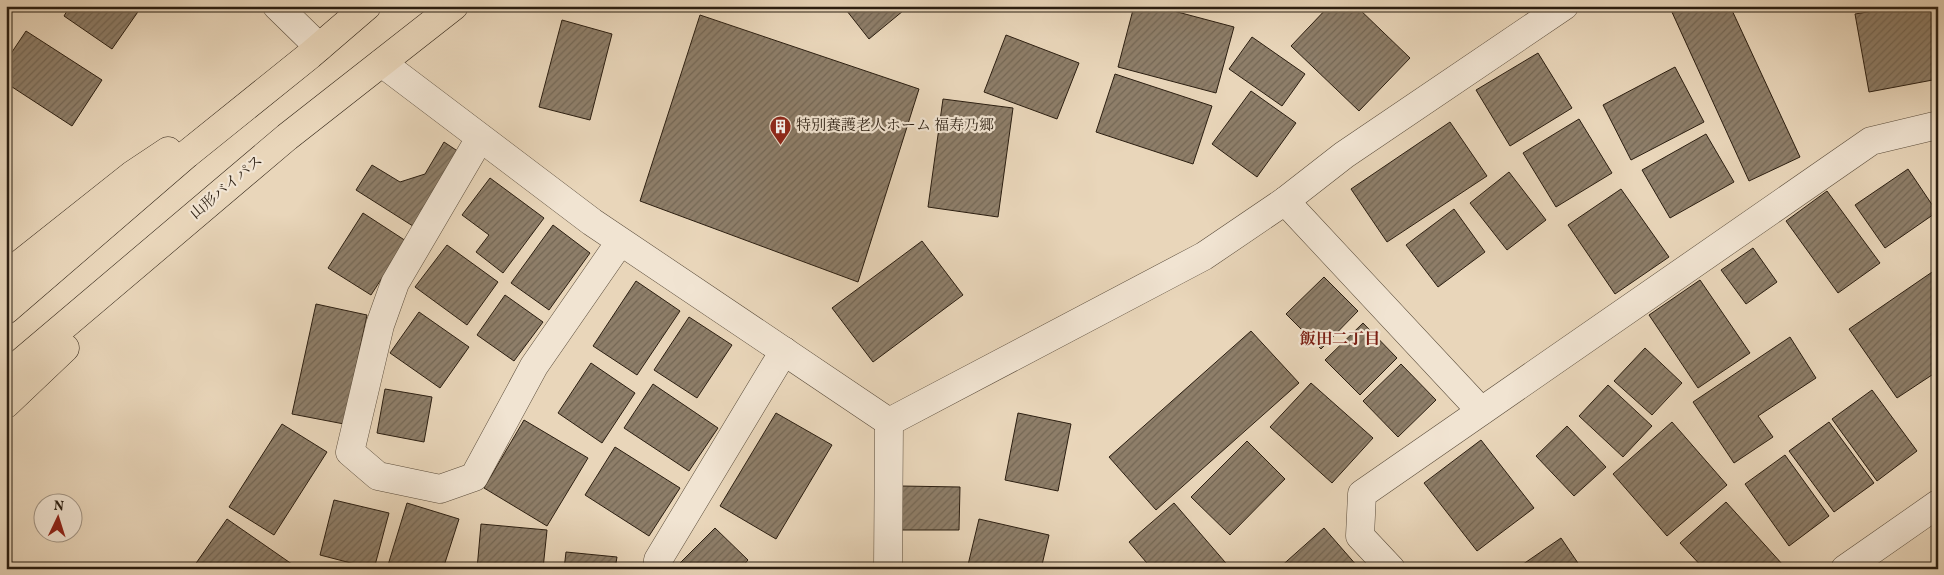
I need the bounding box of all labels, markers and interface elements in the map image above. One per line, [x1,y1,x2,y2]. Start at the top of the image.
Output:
building icon: 特別養護老人ホーム 福寿乃郷 [768,114,792,145]
place label: 特別養護老人ホーム 福寿乃郷 [796,116,994,137]
street label: 山形バイパス [186,151,268,225]
district label: 飯田二丁目 [1300,329,1380,351]
north arrow [32,492,82,542]
text: N [53,497,65,516]

